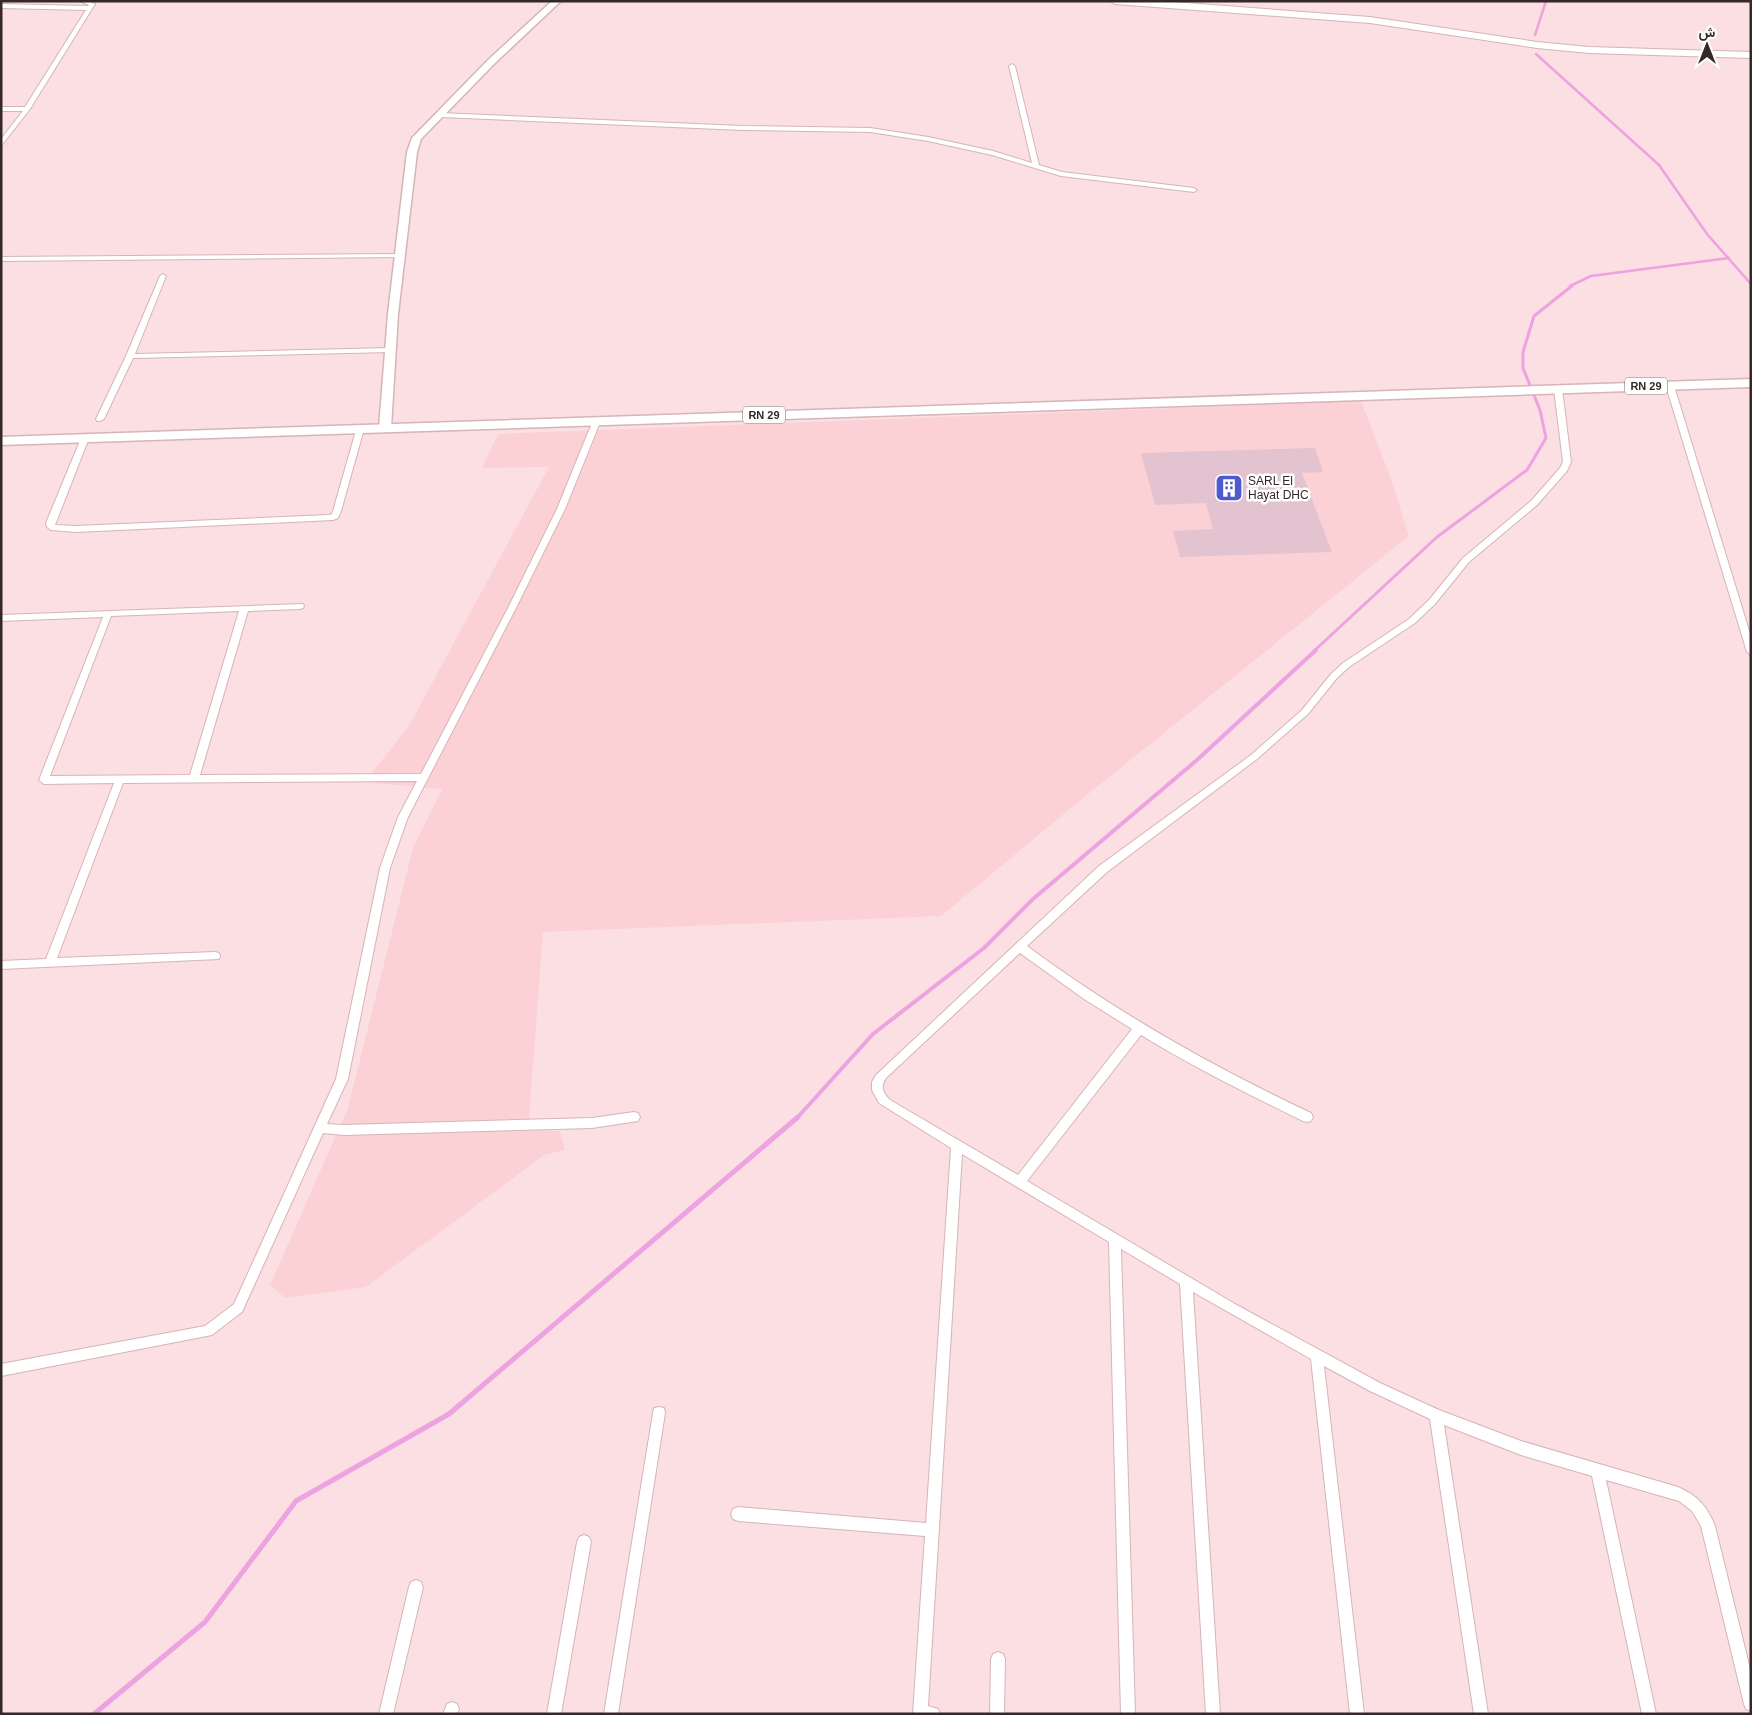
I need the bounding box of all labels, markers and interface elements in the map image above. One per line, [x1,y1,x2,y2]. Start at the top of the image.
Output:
north arrow [1682,20,1732,70]
text: ش [1699,24,1716,41]
road number: RN 29 [1625,378,1667,394]
road number: RN 29 [743,406,785,424]
building icon: SARL El Hayat DHC [1214,473,1244,503]
place label: SARL El Hayat DHC [1248,474,1309,502]

